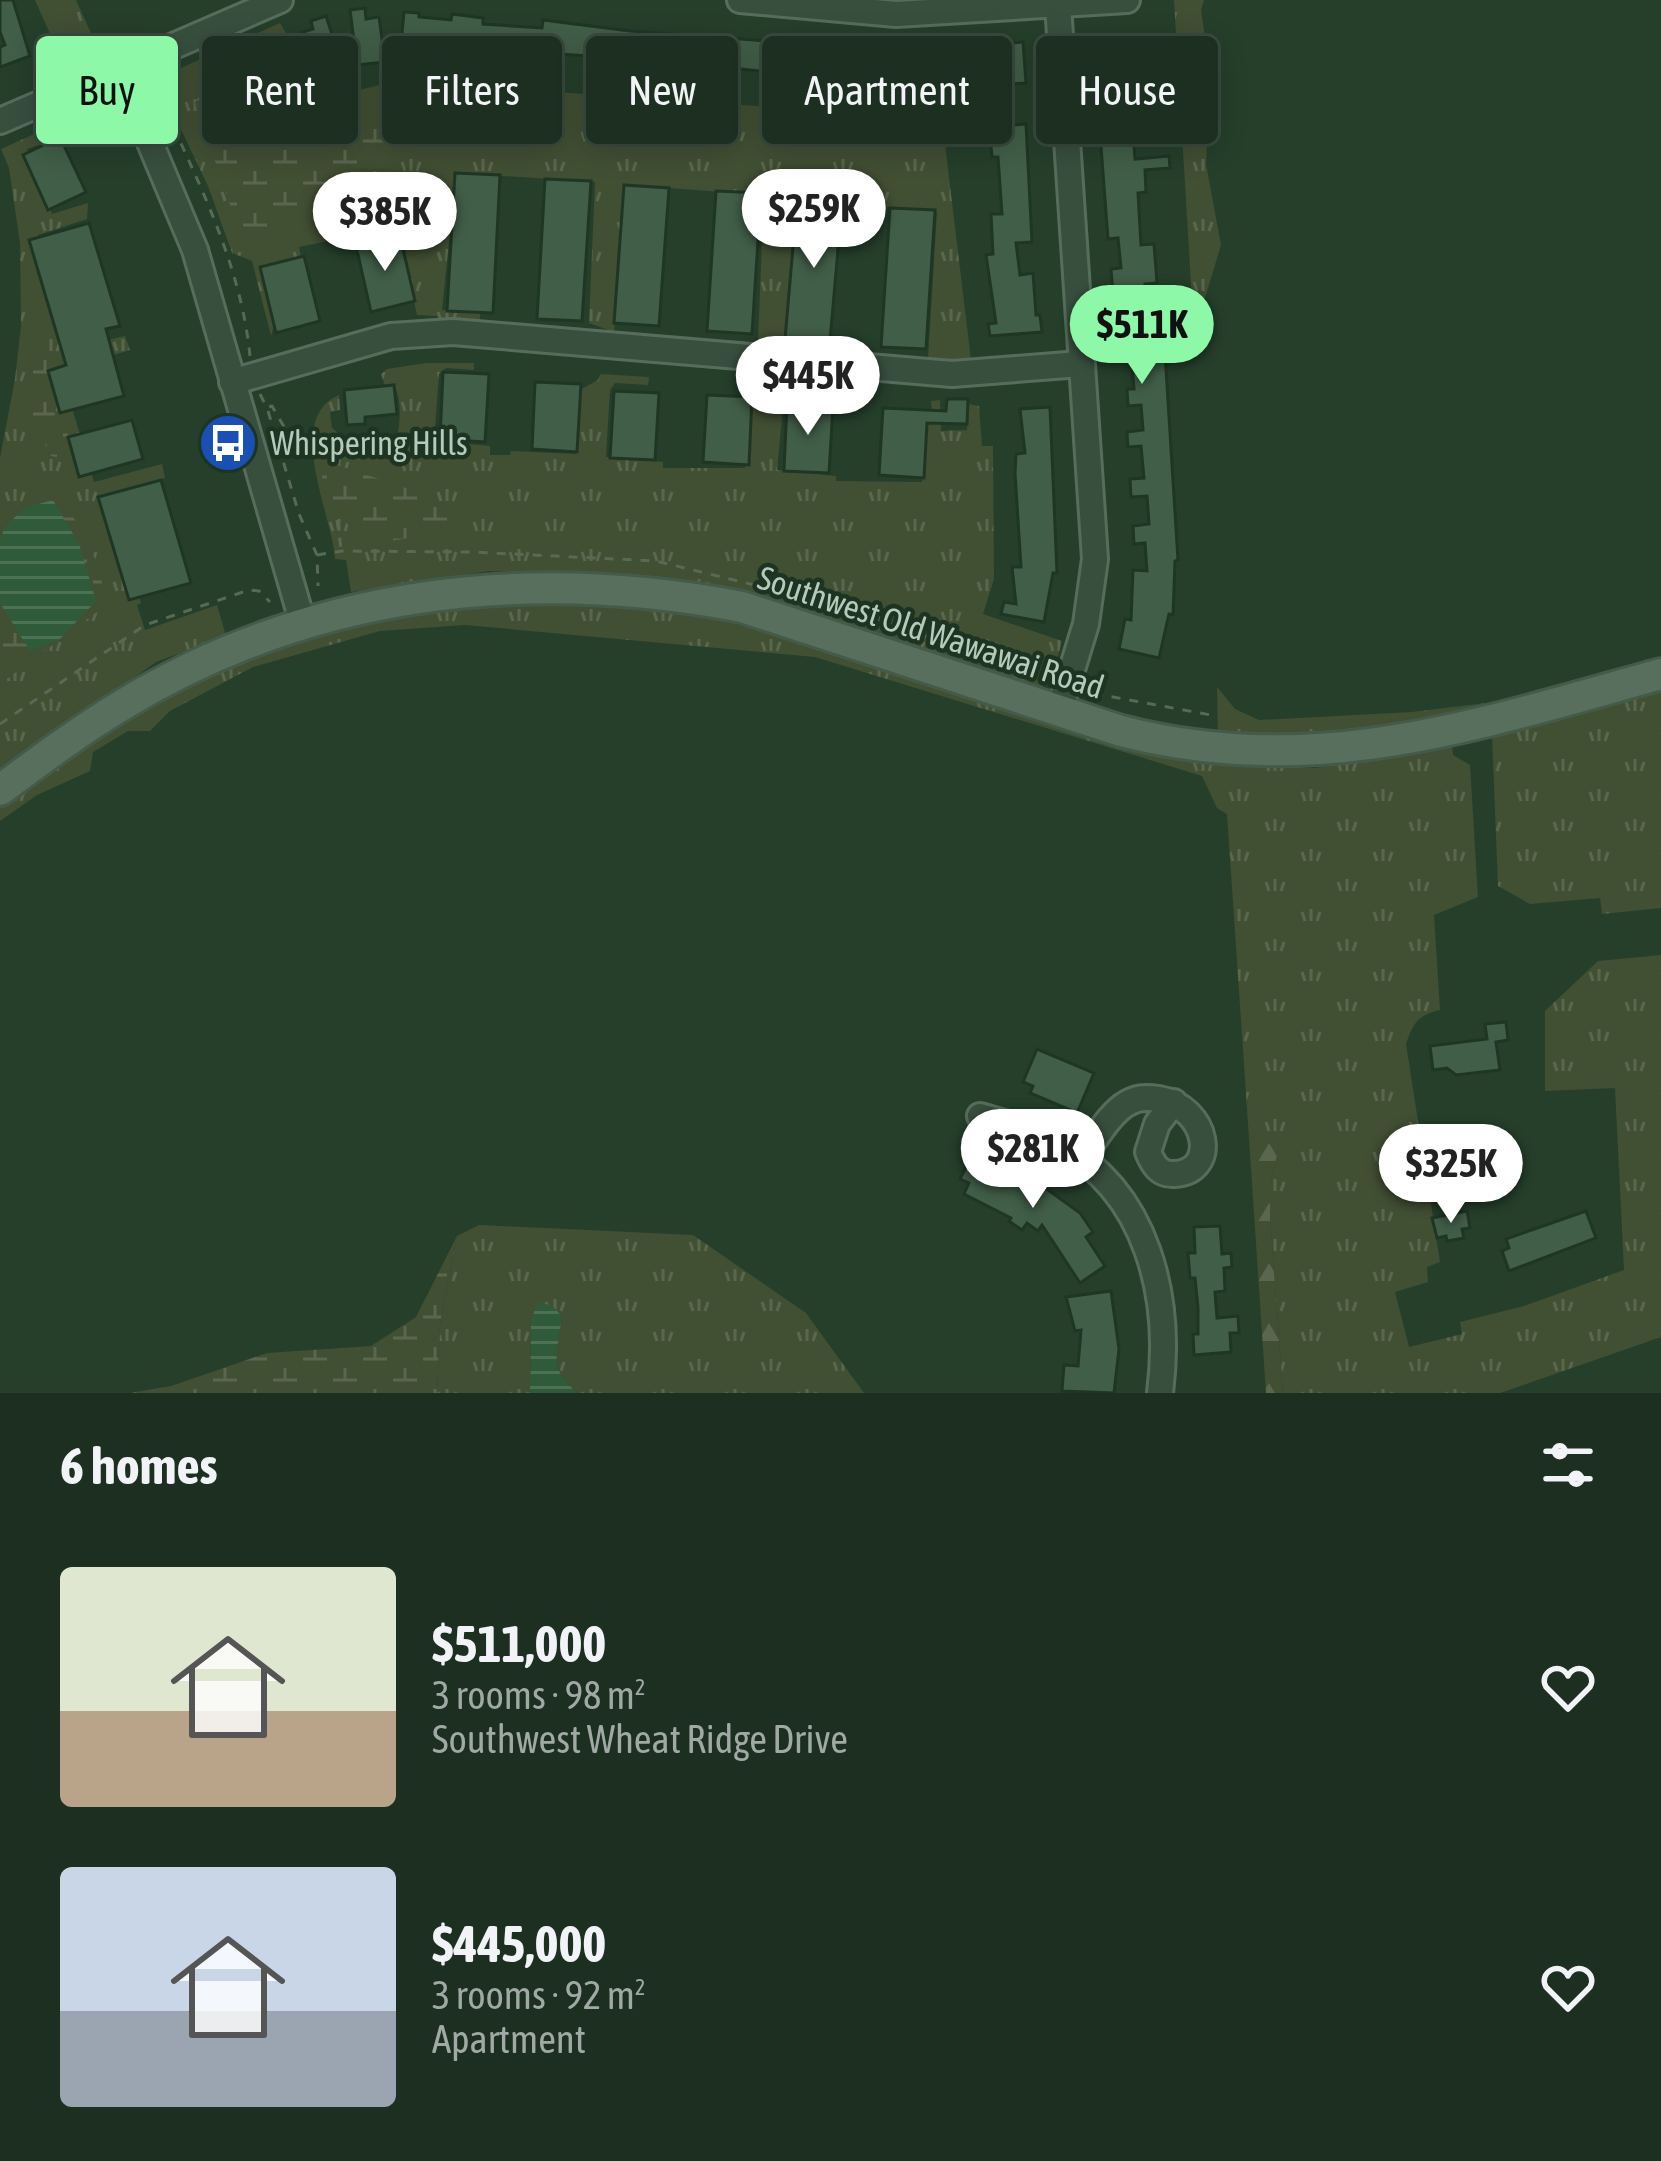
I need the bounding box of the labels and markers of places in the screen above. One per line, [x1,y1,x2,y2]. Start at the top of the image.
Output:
pin: $259K [730,169,898,271]
pin: $385K [301,172,469,274]
pin: $511K [1058,285,1226,387]
pin: $445K [724,336,892,438]
bus stop icon: Whispering Hills [197,412,259,474]
place label: Whispering Hills [270,424,468,462]
pin: $281K [949,1109,1117,1211]
pin: $325K [1367,1124,1535,1226]

